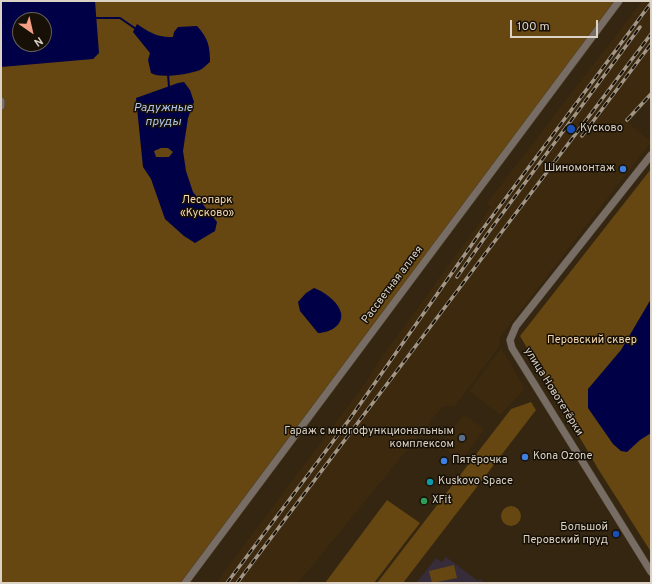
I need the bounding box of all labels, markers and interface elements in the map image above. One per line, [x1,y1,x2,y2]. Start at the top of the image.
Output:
north arrow [12,12,52,52]
scale bar [512,12,600,38]
text: 100 m [517,19,550,35]
text: N [31,33,45,49]
water label: Радужные пруды [133,102,193,130]
place label: Кусково [580,122,623,136]
marker: Кусково [565,123,577,135]
place label: Шиномонтаж [544,162,615,176]
marker: Шиномонтаж [618,164,628,174]
park label: Лесопарк «Кусково» [180,194,234,220]
street label: Рассветная аллея [360,244,426,326]
park label: Перовский сквер [547,334,637,348]
street label: улица Новотетёрки [520,345,586,439]
place label: Гараж с многофункциональным комплексом [284,425,454,451]
marker: Гараж с многофункциональным комплексом [457,433,467,443]
place label: Kona Ozone [533,450,592,464]
marker: Kona Ozone [520,452,530,462]
place label: Пятёрочка [452,454,508,468]
marker: Пятёрочка [439,456,449,466]
place label: Kuskovo Space [438,475,513,489]
marker: Kuskovo Space [425,477,435,487]
place label: XFit [432,494,452,508]
marker: XFit [419,496,429,506]
place label: Большой Перовский пруд [523,521,608,547]
marker: Большой Перовский пруд [611,529,621,539]

